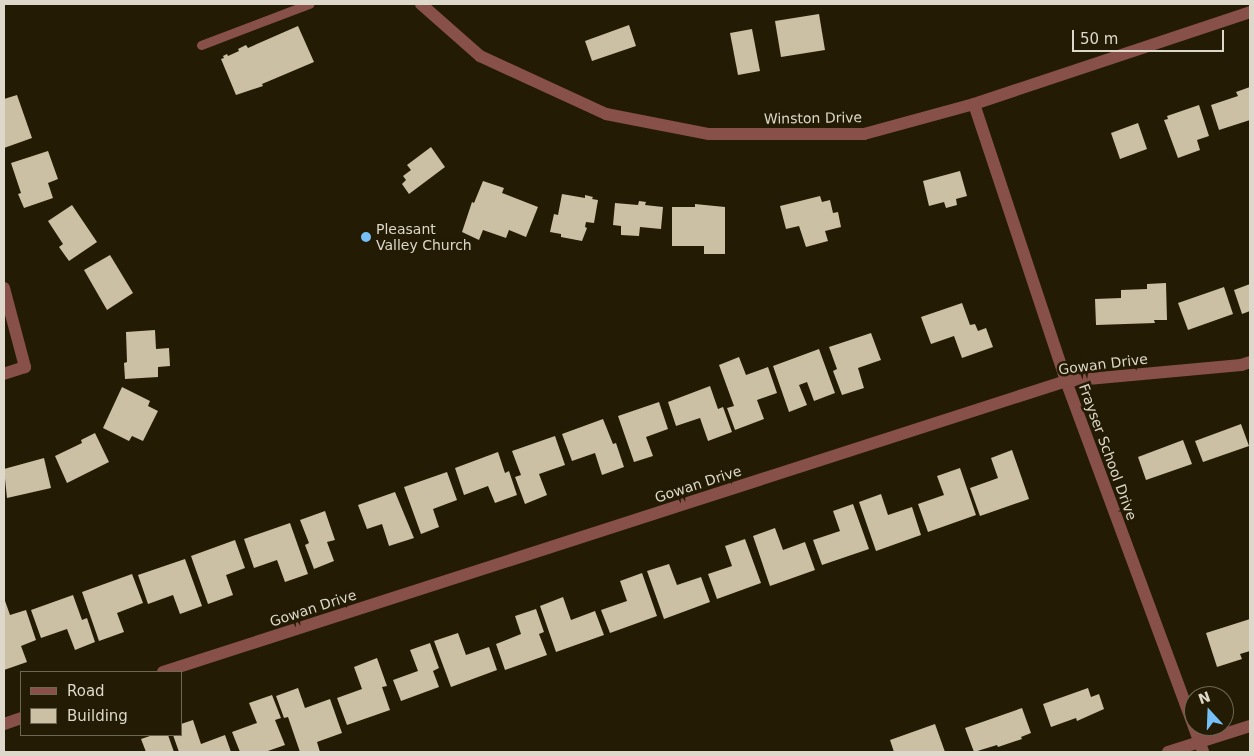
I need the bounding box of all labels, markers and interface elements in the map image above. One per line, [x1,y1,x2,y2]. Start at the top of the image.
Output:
scale bar [1074,20,1226,52]
text: 50 m [1080,30,1118,48]
street label: Winston Drive [764,109,862,127]
place label: Pleasant Valley Church [376,221,472,253]
marker: Pleasant Valley Church [360,231,372,243]
street label: Gowan Drive [1057,350,1149,378]
street label: Frayser School Drive [1075,381,1141,523]
street label: Gowan Drive [653,462,743,506]
street label: Gowan Drive [268,586,358,630]
legend [20,671,182,736]
text: Road [67,682,105,700]
north arrow [1184,686,1234,736]
text: N [1196,688,1212,707]
text: Building [67,707,128,725]

